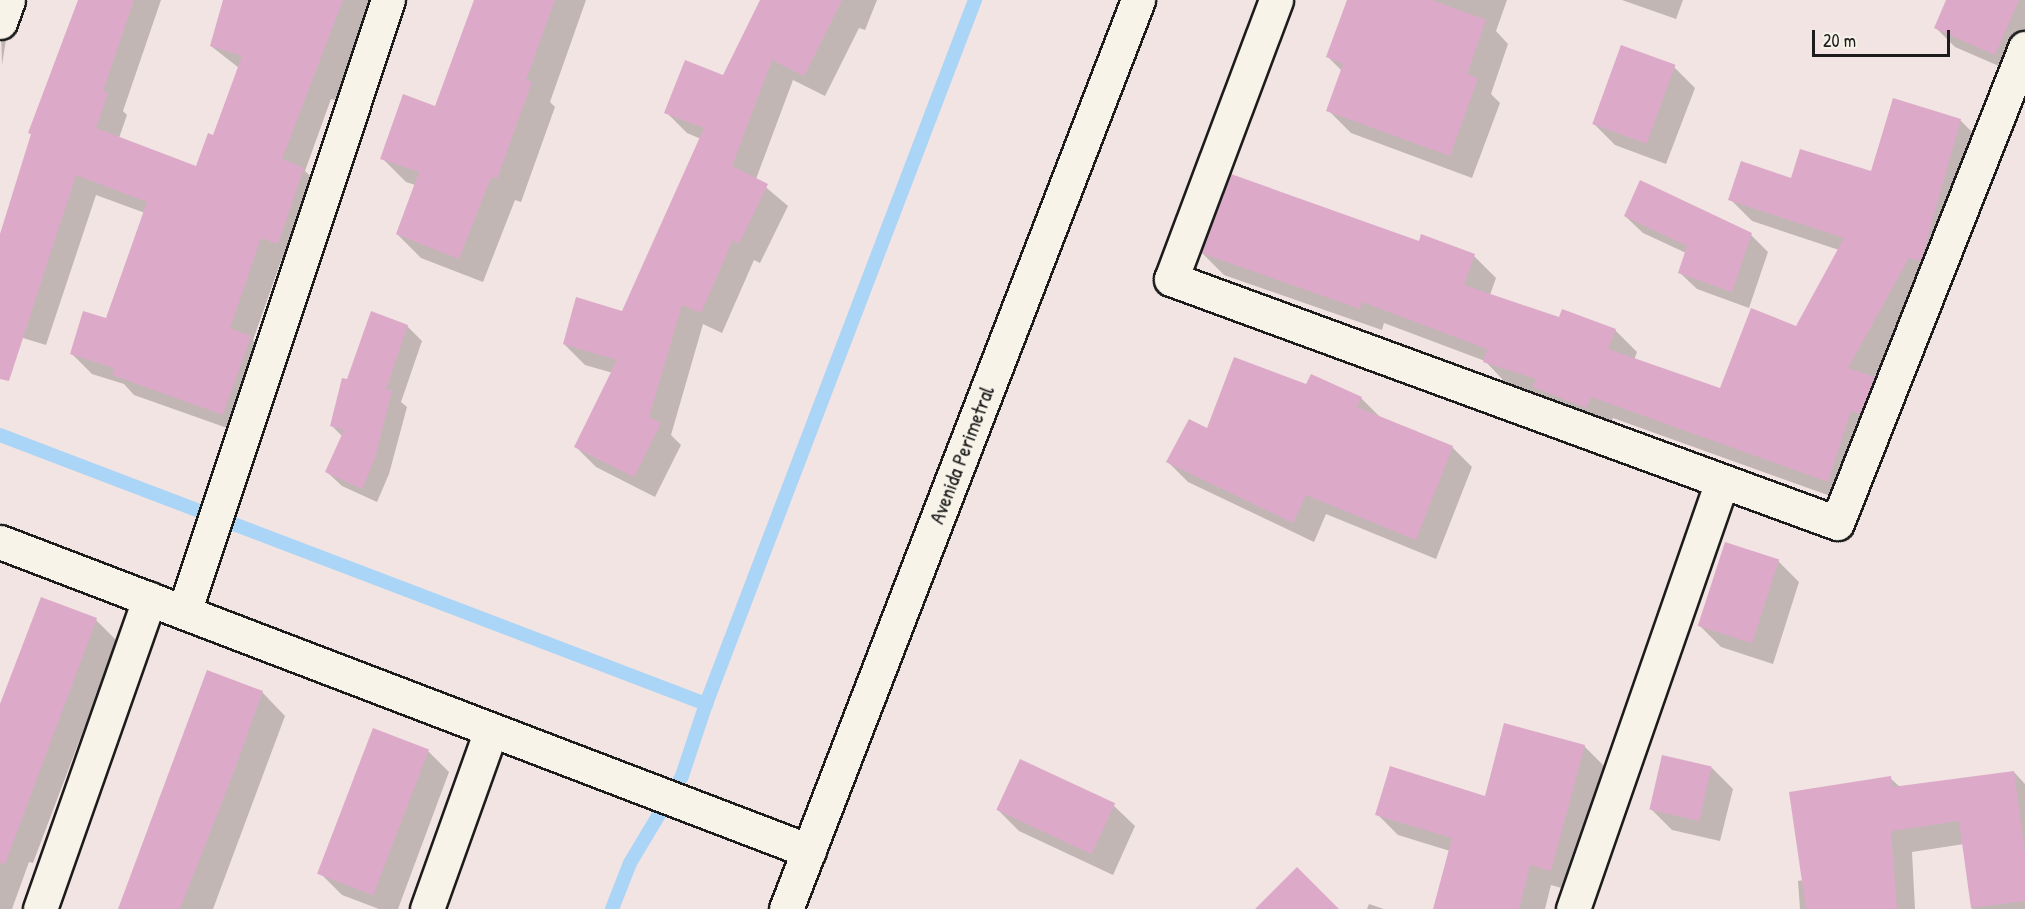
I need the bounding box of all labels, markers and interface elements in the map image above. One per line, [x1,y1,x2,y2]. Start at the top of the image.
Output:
scale bar [1815,18,1953,56]
text: 20 m [1823,28,1856,53]
street label: Avenida Perimetral [924,383,1000,527]

